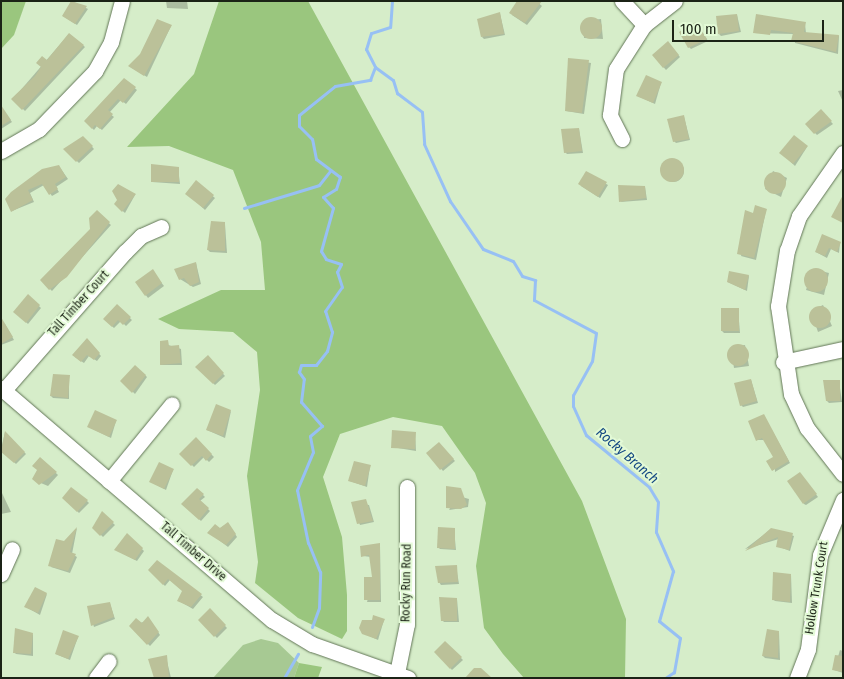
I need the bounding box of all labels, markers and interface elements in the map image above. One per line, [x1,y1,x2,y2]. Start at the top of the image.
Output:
scale bar [674,10,826,42]
text: 100 m [680,20,717,38]
street label: Tall Timber Court [46,268,112,340]
water label: Rocky Branch [592,424,662,488]
street label: Tall Timber Drive [157,520,229,584]
street label: Hollow Trunk Court [803,541,831,635]
street label: Rocky Run Road [399,544,415,622]

